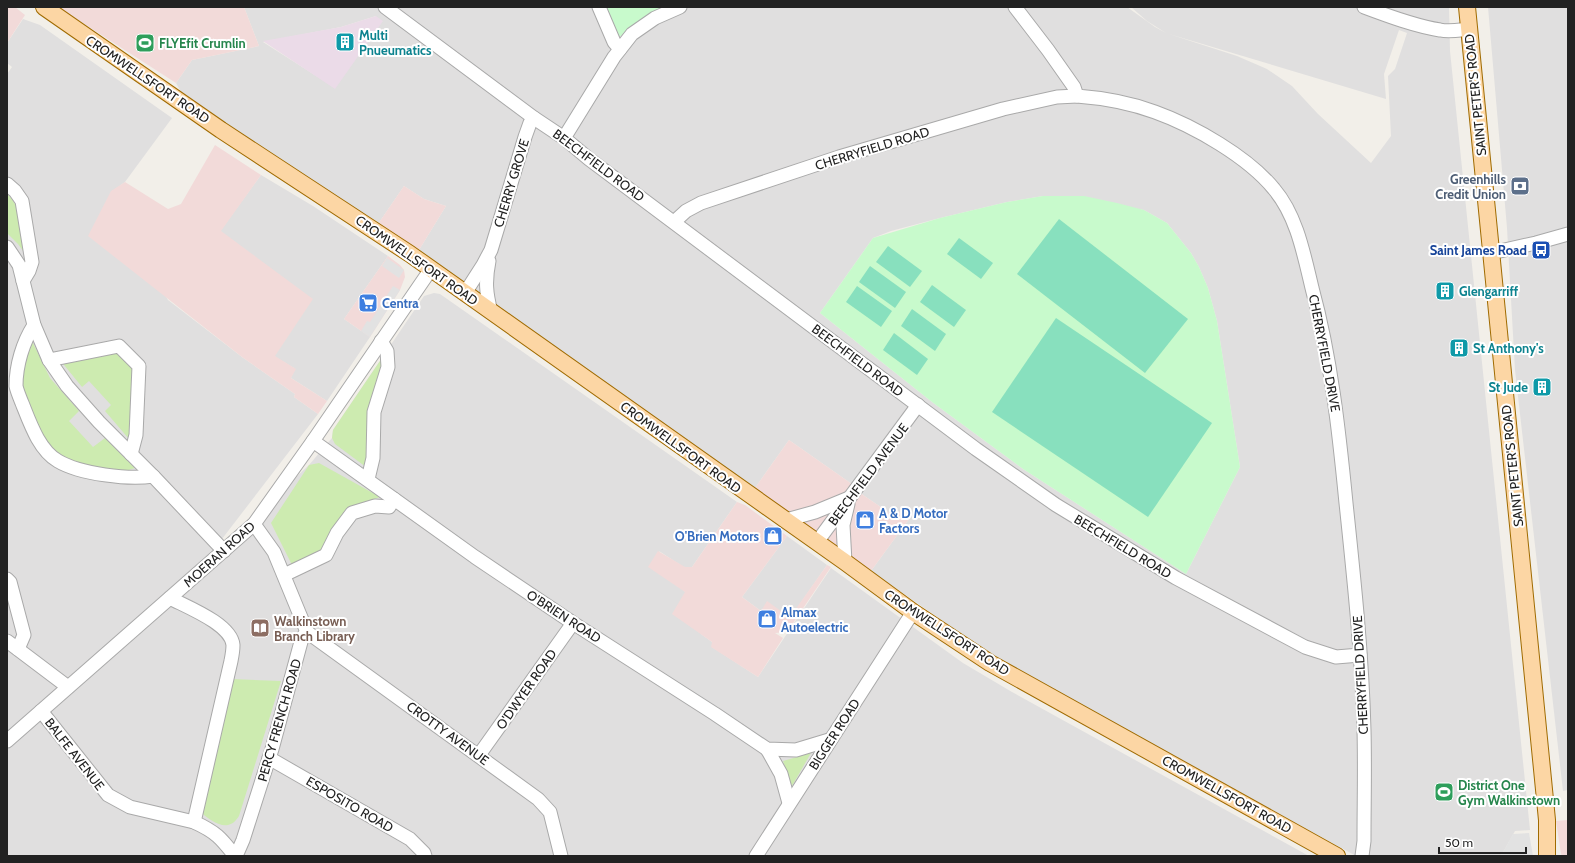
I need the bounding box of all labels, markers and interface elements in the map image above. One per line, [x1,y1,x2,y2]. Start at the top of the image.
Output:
place label: Multi Pnueumatics [359,27,432,58]
building icon: Multi Pnueumatics [334,31,356,53]
street label: CROMWELLSFORT ROAD [83,32,213,126]
sports icon: FLYEfit Crumlin [134,32,156,54]
street label: SAINT PETER'S ROAD [1461,33,1489,157]
place label: FLYEfit Crumlin [159,35,246,51]
street label: CHERRYFIELD ROAD [813,123,931,173]
street label: BEECHFIELD ROAD [550,125,648,205]
street label: CHERRY GROVE [490,137,532,229]
place label: Greenhills Credit Union [1435,171,1506,202]
bank icon: Greenhills Credit Union [1509,175,1531,197]
street label: CROMWELLSFORT ROAD [353,212,481,308]
bus stop icon: Saint James Road [1530,239,1552,261]
place label: Saint James Road [1430,242,1527,258]
building icon: Glengarriff [1434,280,1456,302]
place label: Glengarriff [1459,283,1519,299]
supermarket icon: Centra [357,292,379,314]
street label: CHERRYFIELD DRIVE [1306,293,1344,413]
place label: Centra [382,295,419,311]
street label: BEECHFIELD ROAD [809,320,907,400]
building icon: St Anthony's [1448,337,1470,359]
place label: St Anthony's [1473,340,1544,356]
building icon: St Jude [1531,376,1553,398]
place label: St Jude [1488,379,1528,395]
street label: CROMWELLSFORT ROAD [617,398,745,496]
street label: SAINT PETER'S ROAD [1498,404,1526,528]
street label: BEECHFIELD AVENUE [824,420,912,528]
place label: A & D Motor Factors [879,505,948,536]
shop icon: A & D Motor Factors [854,509,876,531]
street label: BEECHFIELD ROAD [1071,511,1175,581]
street label: MOERAN ROAD [180,518,258,590]
shop icon: O'Brien Motors [762,525,784,547]
place label: O'Brien Motors [675,528,759,544]
street label: O'BRIEN ROAD [524,586,604,646]
street label: CROMWELLSFORT ROAD [882,586,1012,678]
place label: Almax Autoelectric [781,604,849,635]
shop icon: Almax Autoelectric [756,608,778,630]
place label: Walkinstown Branch Library [274,613,355,644]
street label: CHERRYFIELD DRIVE [1349,615,1371,735]
library icon: Walkinstown Branch Library [249,617,271,639]
street label: O'DWYER ROAD [492,646,560,732]
street label: PERCY FRENCH ROAD [254,657,304,783]
street label: BIGGER ROAD [805,695,863,773]
street label: CROTTY AVENUE [404,698,492,768]
street label: BALFE AVENUE [42,715,108,793]
street label: CROMWELLSFORT ROAD [1159,752,1295,836]
street label: ESPOSITO ROAD [304,773,396,835]
place label: District One Gym Walkinstown [1458,777,1560,808]
sports icon: District One Gym Walkinstown [1433,781,1455,803]
scale bar [1439,829,1526,855]
text: 50 m [1445,835,1473,850]

